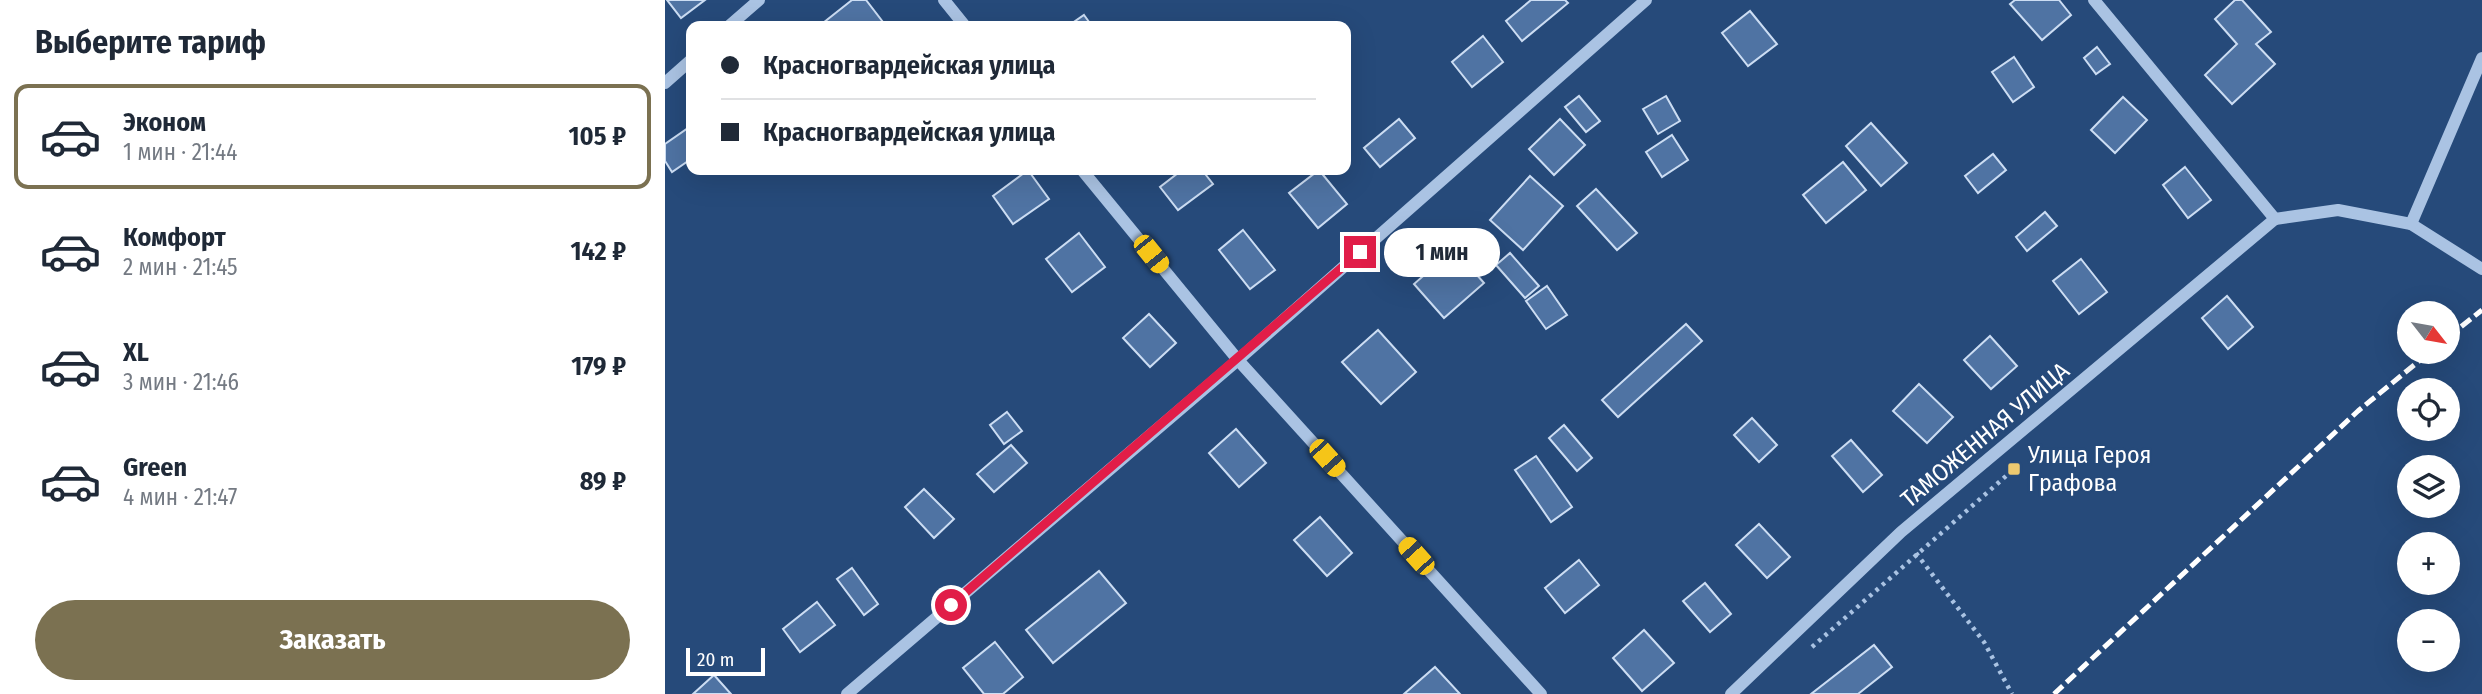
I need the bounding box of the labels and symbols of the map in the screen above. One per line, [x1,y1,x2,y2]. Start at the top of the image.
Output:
callout: 1 мин [1385,228,1500,276]
car [1130,231,1173,277]
route end [1344,236,1376,268]
north arrow [2397,301,2461,364]
street label: ТАМОЖЕННАЯ УЛИЦА [1895,356,2075,513]
car [1306,435,1349,481]
place label: Улица Героя Графова [2027,441,2151,497]
marker: Улица Героя Графова [2006,461,2022,477]
car [1395,533,1438,579]
route start [935,589,967,621]
scale bar [686,645,765,677]

